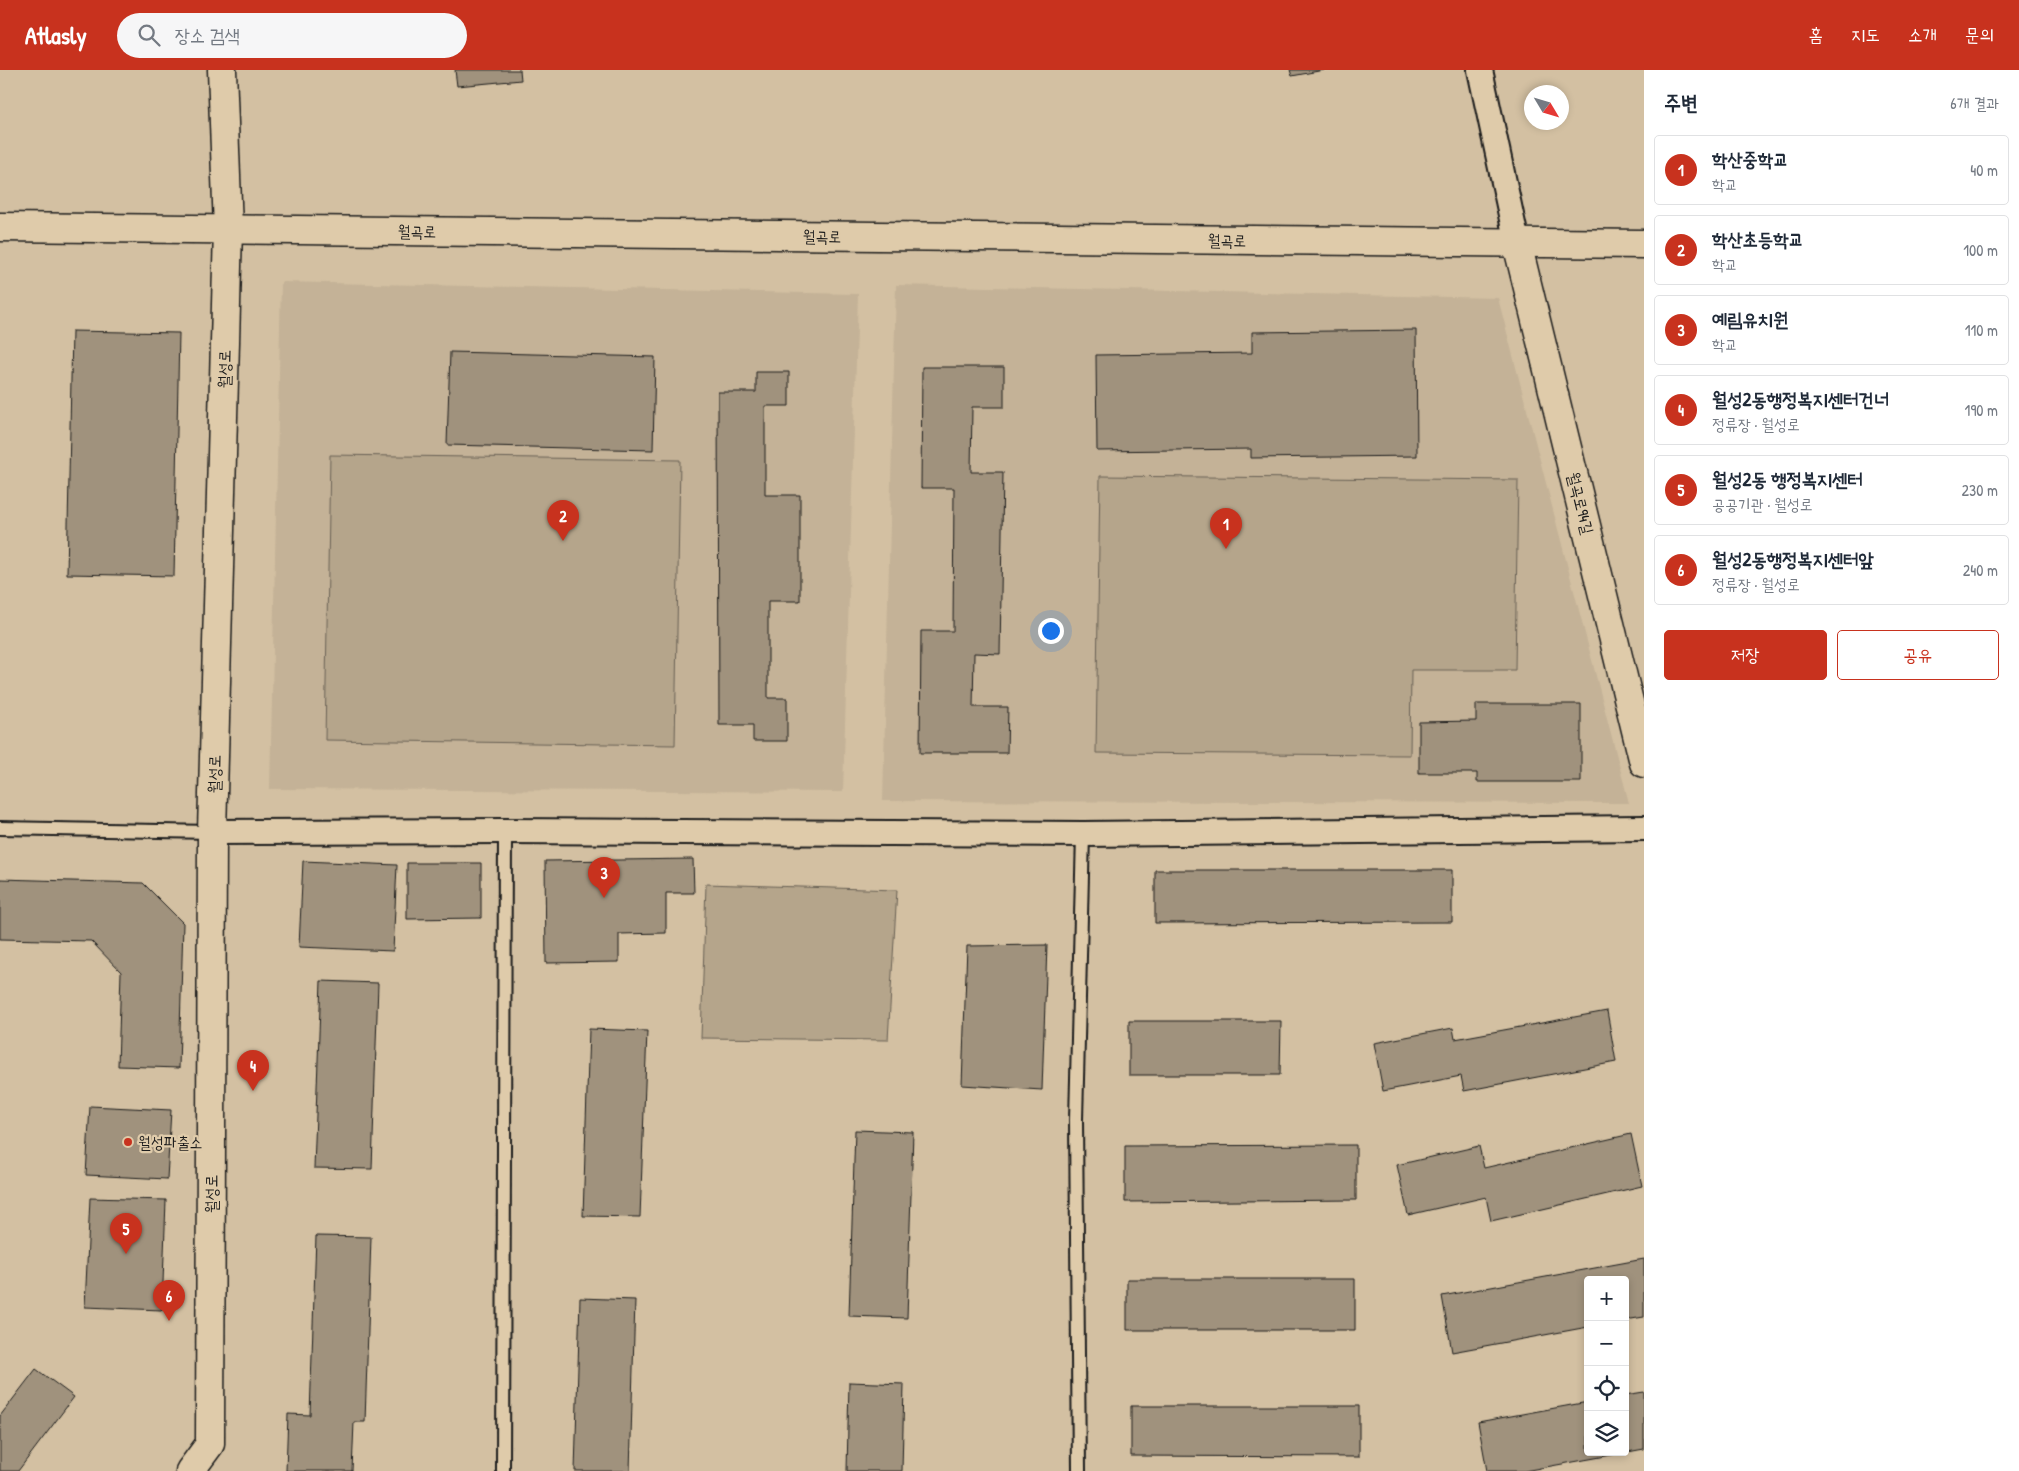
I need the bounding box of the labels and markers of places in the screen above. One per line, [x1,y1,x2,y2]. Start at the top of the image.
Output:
pin: 2 [547,500,579,541]
pin: 1 [1210,508,1242,549]
pin: 3 [588,857,620,898]
pin: 4 [237,1050,269,1091]
place label: 월성파출소 [138,1131,202,1153]
marker: 월성파출소 [122,1136,134,1148]
pin: 5 [110,1213,142,1254]
pin: 6 [153,1280,185,1321]

